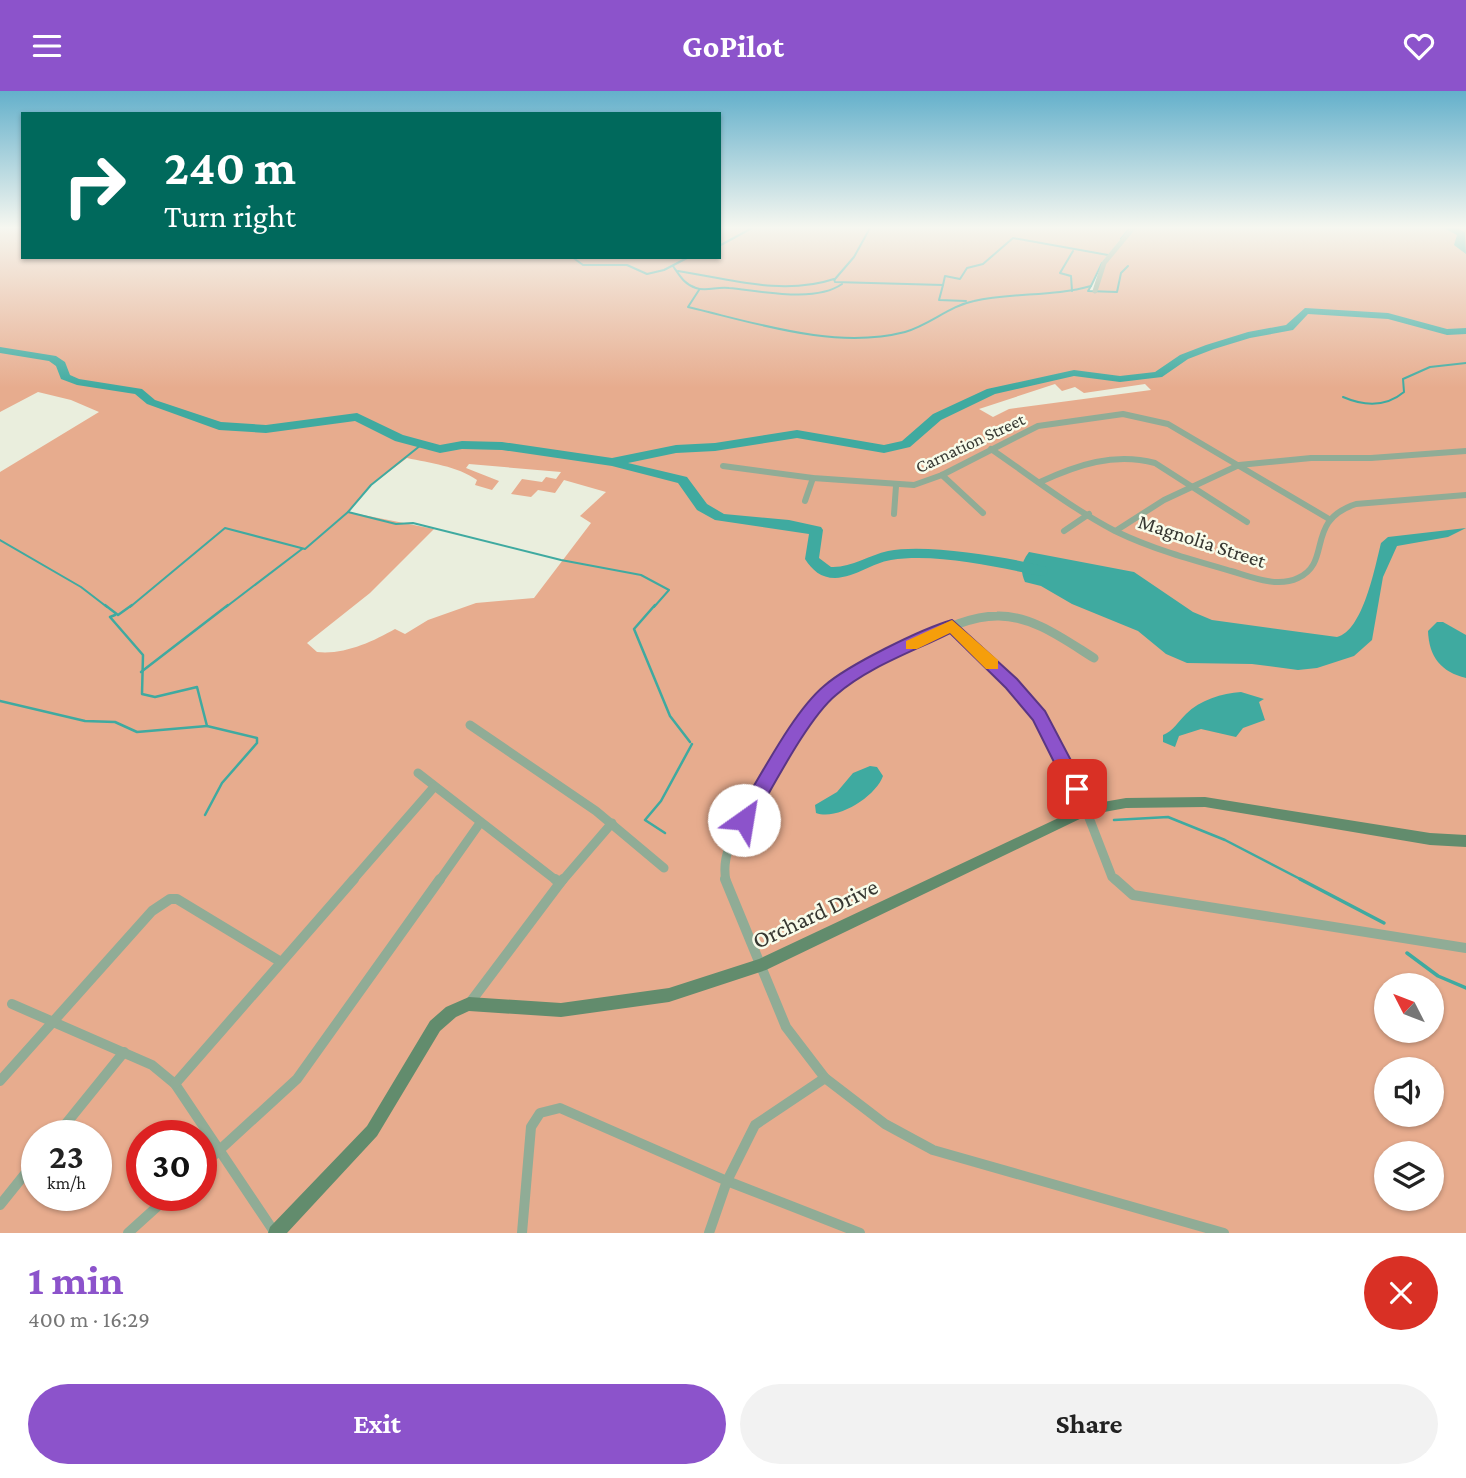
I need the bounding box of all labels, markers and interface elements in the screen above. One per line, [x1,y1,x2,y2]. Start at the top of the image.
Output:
icon: menu [28,27,66,65]
icon: heart [1400,27,1438,65]
text: GoPilot [682,28,784,64]
icon: right [49,140,140,231]
text: 240 m [164,140,296,195]
text: Turn right [164,198,296,234]
street label: Carnation Street [912,409,1029,477]
street label: Magnolia Street [1135,509,1270,573]
pin [1047,759,1107,819]
icon: arrive [1058,770,1096,808]
position arrow [707,783,781,857]
street label: Orchard Drive [748,872,882,954]
north arrow [1374,973,1444,1043]
map controls [1374,973,1444,1211]
button: sound [1374,1057,1444,1127]
speed limit sign: 30 [126,1120,217,1211]
text: 23 [49,1137,84,1176]
button: layers [1374,1141,1444,1211]
text: km/h [47,1173,86,1193]
text: 1 min [28,1256,124,1303]
button: close [1364,1256,1438,1330]
text: 400 m · 16:29 [28,1306,150,1332]
button: Exit [28,1384,726,1464]
button: Share [740,1384,1438,1464]

